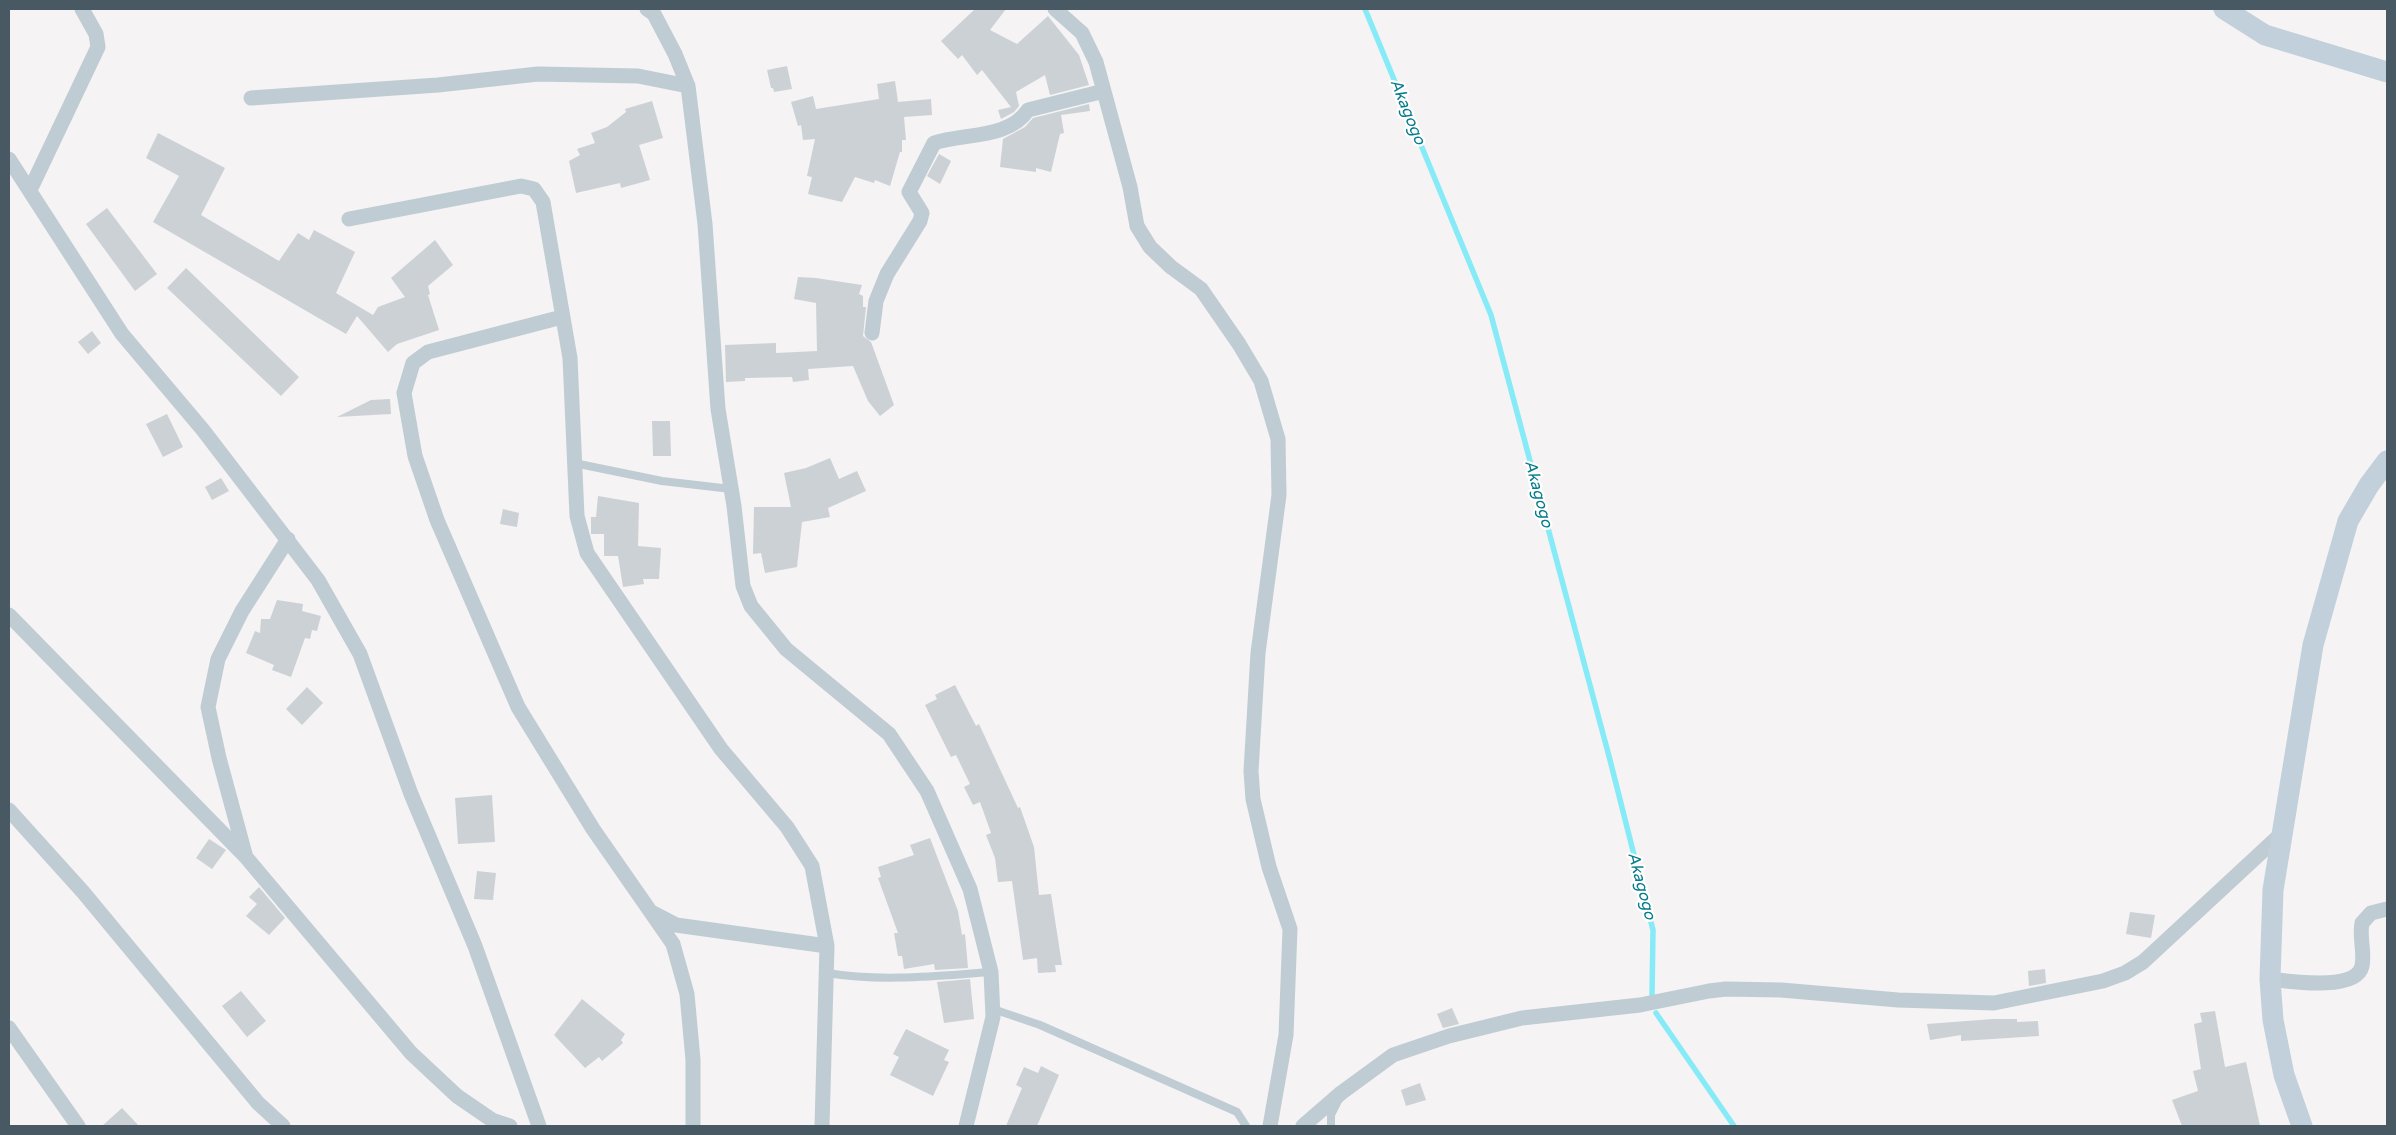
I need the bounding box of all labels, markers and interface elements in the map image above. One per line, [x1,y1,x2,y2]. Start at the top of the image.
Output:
water label: Akagogo [1385,76,1429,148]
water label: Akagogo [1520,458,1556,530]
water label: Akagogo [1623,850,1659,922]

